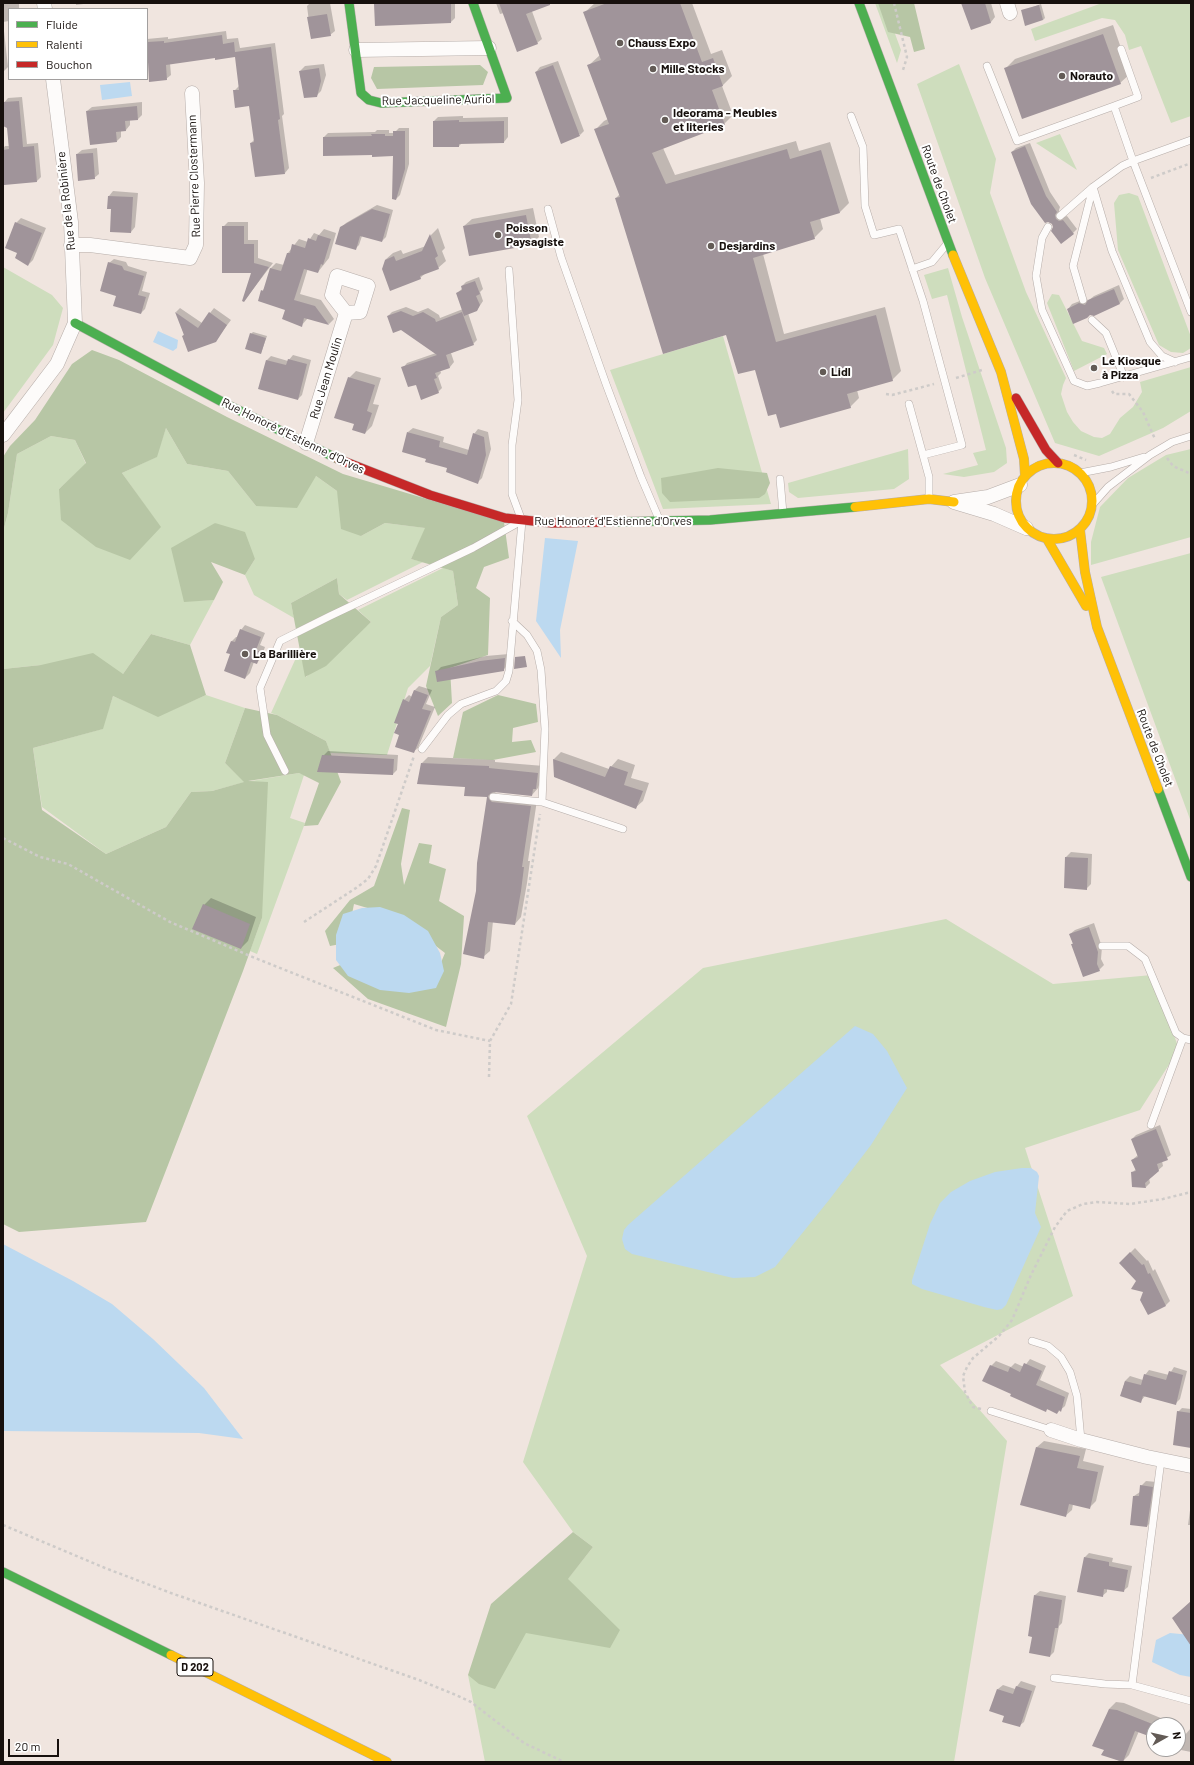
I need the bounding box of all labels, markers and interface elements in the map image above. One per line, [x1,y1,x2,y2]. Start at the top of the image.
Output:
legend [8,8,148,80]
text: Fluide [46,17,78,31]
place label: Chauss Expo [628,36,696,50]
text: Ralenti [46,37,83,51]
marker: Chauss Expo [615,38,625,48]
text: Bouchon [46,57,92,71]
place label: Mille Stocks [661,62,724,76]
marker: Mille Stocks [648,64,658,74]
place label: Norauto [1070,69,1113,83]
marker: Norauto [1057,71,1067,81]
street label: Rue Jacqueline Auriol [382,92,494,108]
place label: Ideorama - Meubles et literies [673,106,777,134]
street label: Rue Pierre Clostermann [185,114,203,238]
marker: Ideorama - Meubles et literies [660,115,670,125]
street label: Route de Cholet [918,143,960,225]
street label: Rue de la Robinière [54,151,78,251]
place label: Poisson Paysagiste [506,221,564,249]
marker: Poisson Paysagiste [493,230,503,240]
place label: Desjardins [719,239,775,253]
marker: Desjardins [706,241,716,251]
street label: Rue Jean Moulin [307,335,345,421]
place label: Le Kiosque à Pizza [1102,354,1161,382]
marker: Le Kiosque à Pizza [1089,363,1099,373]
place label: Lidl [831,365,851,379]
marker: Lidl [818,367,828,377]
street label: Rue Honoré d'Estienne d'Orves [219,395,367,477]
street label: Rue Honoré d'Estienne d'Orves [534,514,692,528]
place label: La Barillière [253,647,316,661]
marker: La Barillière [240,649,250,659]
street label: Route de Cholet [1134,707,1176,789]
road number: D 202 [177,1658,213,1676]
north arrow [1146,1717,1186,1757]
scale bar [10,1731,61,1757]
text: N [1170,1731,1184,1740]
text: 20 m [15,1739,41,1753]

